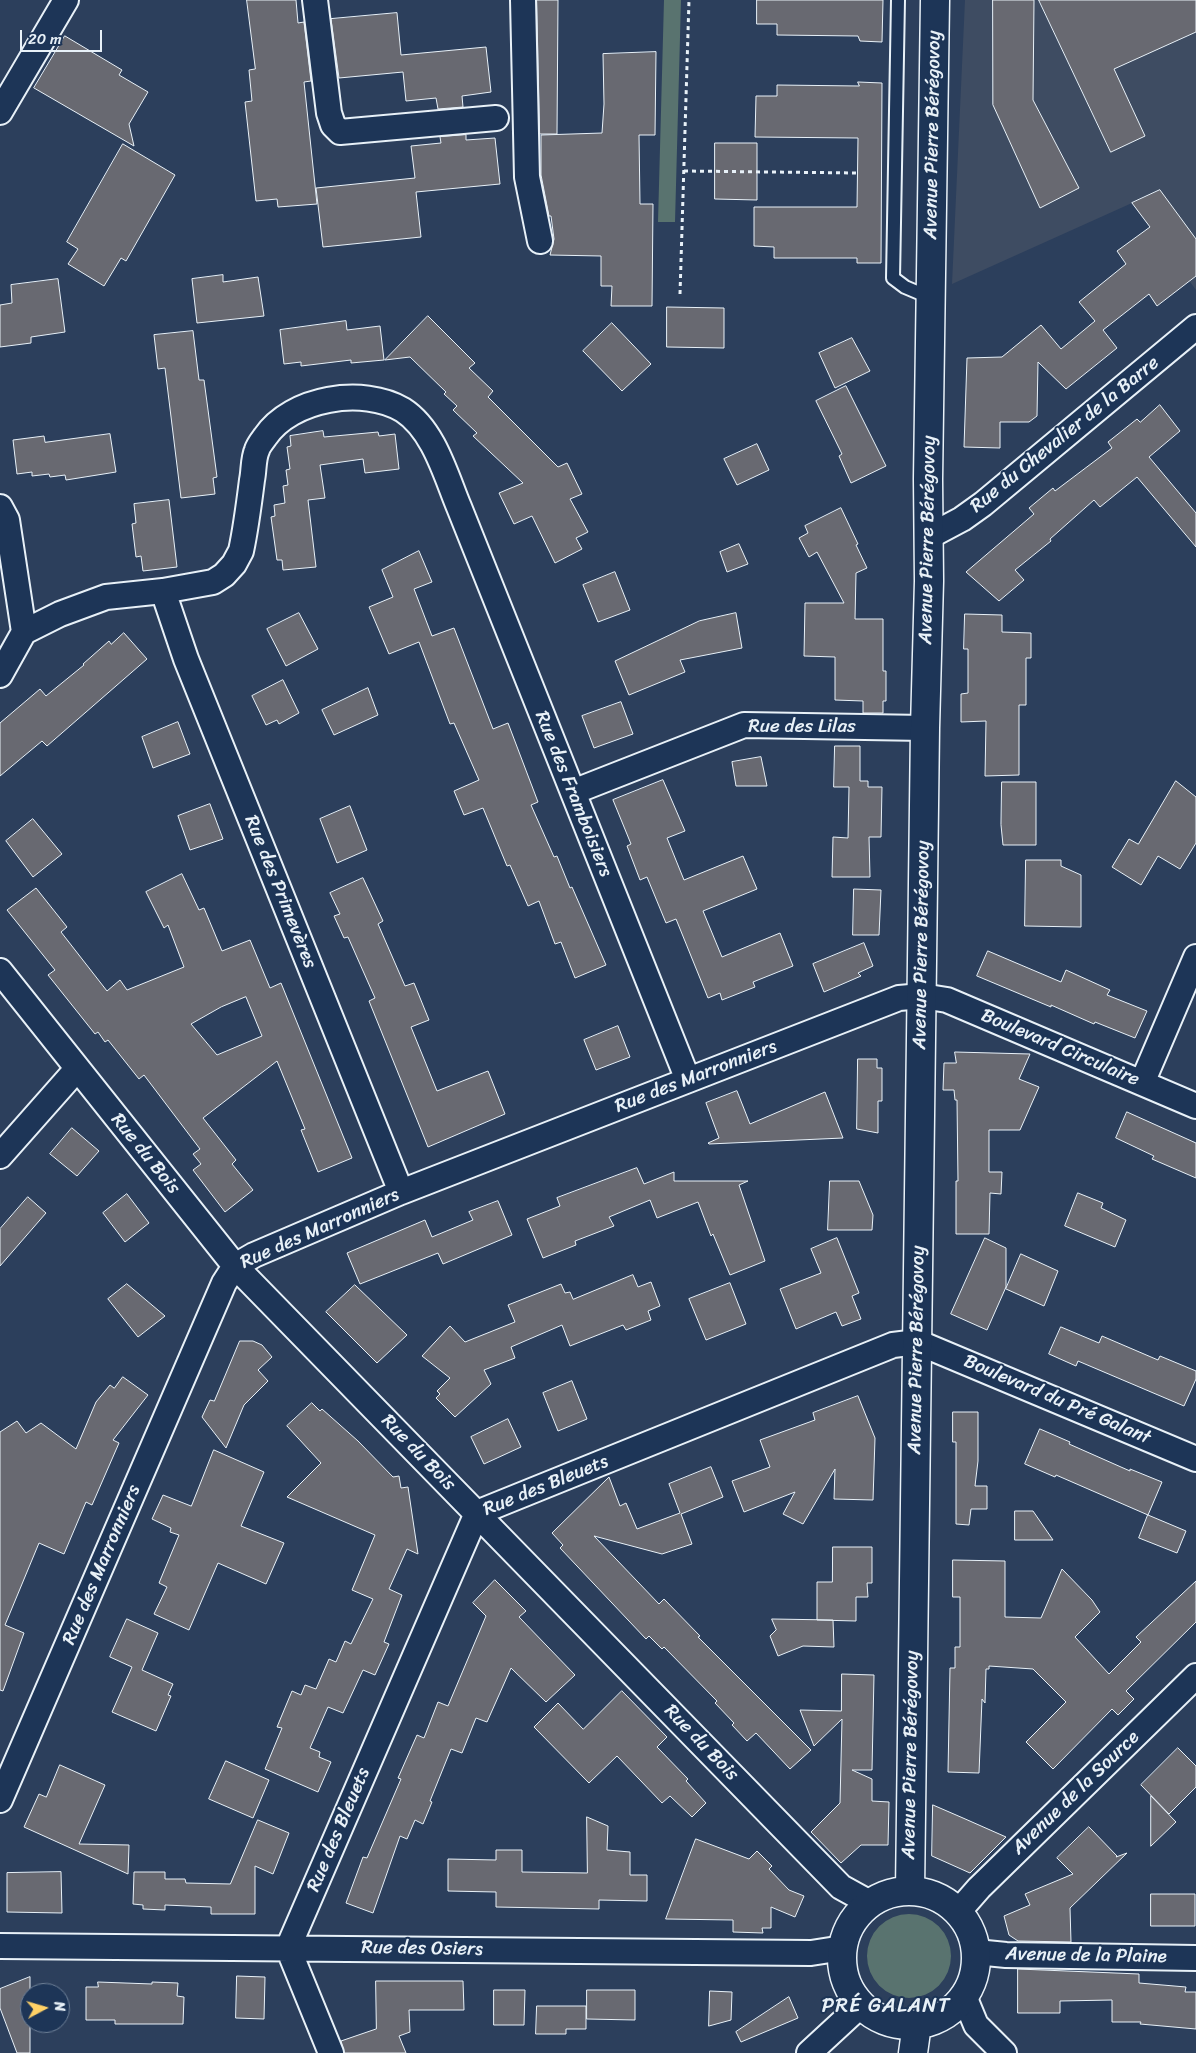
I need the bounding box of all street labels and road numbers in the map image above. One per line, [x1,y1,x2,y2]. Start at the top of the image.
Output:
street label: Avenue Pierre Bérégovoy [920,30,946,240]
street label: Rue du Chevalier de la Barre [966,352,1164,518]
street label: Avenue Pierre Bérégovoy [915,435,941,645]
street label: Rue des Framboisiers [529,708,617,880]
street label: Rue des Lilas [748,716,856,738]
street label: Rue des Primevères [239,812,321,972]
street label: Avenue Pierre Bérégovoy [909,840,935,1050]
street label: Boulevard Circulaire [977,1004,1143,1092]
street label: Rue des Marronniers [612,1036,780,1118]
street label: Rue du Bois [106,1109,184,1199]
street label: Rue des Marronniers [237,1184,403,1274]
street label: Avenue Pierre Bérégovoy [904,1245,930,1455]
street label: Boulevard du Pré Galant [960,1350,1154,1450]
street label: Rue du Bois [376,1410,460,1496]
street label: Rue des Bleuets [480,1451,612,1521]
street label: Rue des Marronniers [58,1482,146,1648]
street label: Avenue Pierre Bérégovoy [898,1650,924,1860]
street label: Rue du Bois [659,1700,743,1786]
street label: Avenue de la Source [1008,1726,1144,1860]
street label: Rue des Bleuets [303,1765,375,1895]
street label: Rue des Osiers [361,1937,483,1961]
street label: Avenue de la Plaine [1005,1943,1167,1969]

